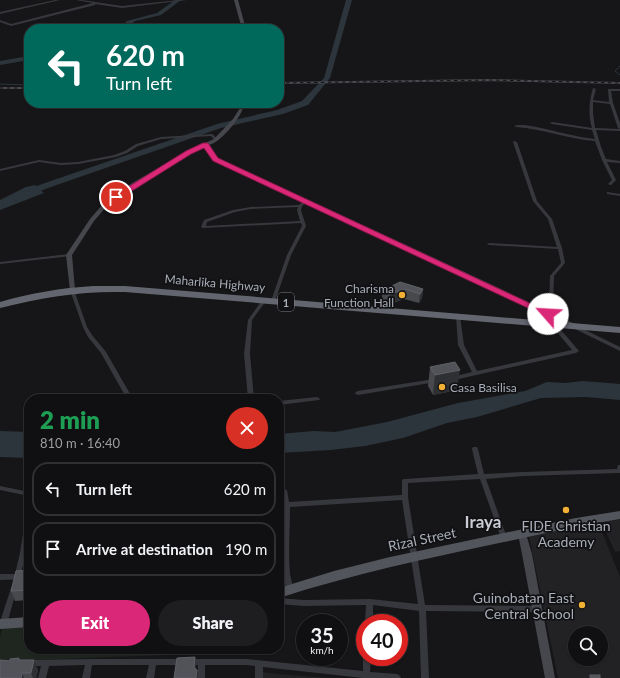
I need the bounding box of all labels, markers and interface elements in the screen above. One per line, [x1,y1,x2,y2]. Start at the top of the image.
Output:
text: 620 m [106,38,185,72]
icon: left [40,40,92,92]
text: Turn left [106,72,172,94]
pin [99,180,133,214]
icon: arrive [105,186,127,208]
street label: Maharlika Highway [164,271,267,295]
place label: Charisma Function Hall [324,281,394,310]
marker: Charisma Function Hall [397,290,407,300]
road number: 1 [278,293,294,311]
position arrow [527,293,569,335]
place label: Casa Basilisa [450,380,517,395]
marker: Casa Basilisa [437,382,447,392]
text: 2 min [40,405,100,434]
button: close [226,407,268,449]
text: 810 m · 16:40 [40,435,120,451]
icon: left [42,478,64,500]
text: Turn left [76,480,132,498]
text: 620 m [224,480,266,498]
marker: FIDE Christian Academy [561,505,571,515]
district label: Iraya [465,511,501,532]
place label: FIDE Christian Academy [521,517,611,550]
street label: Rizal Street [386,524,458,554]
icon: arrive [42,538,64,560]
text: Arrive at destination [76,540,213,558]
text: 190 m [225,540,267,558]
place label: Guinobatan East Central School [473,589,574,622]
button: Exit [40,600,150,646]
button: Share [158,600,268,646]
marker: Guinobatan East Central School [577,600,587,610]
speed limit sign: 40 [356,614,408,666]
text: 35 [310,623,334,647]
map controls [568,626,608,666]
button: search [568,626,608,666]
text: km/h [310,644,334,656]

